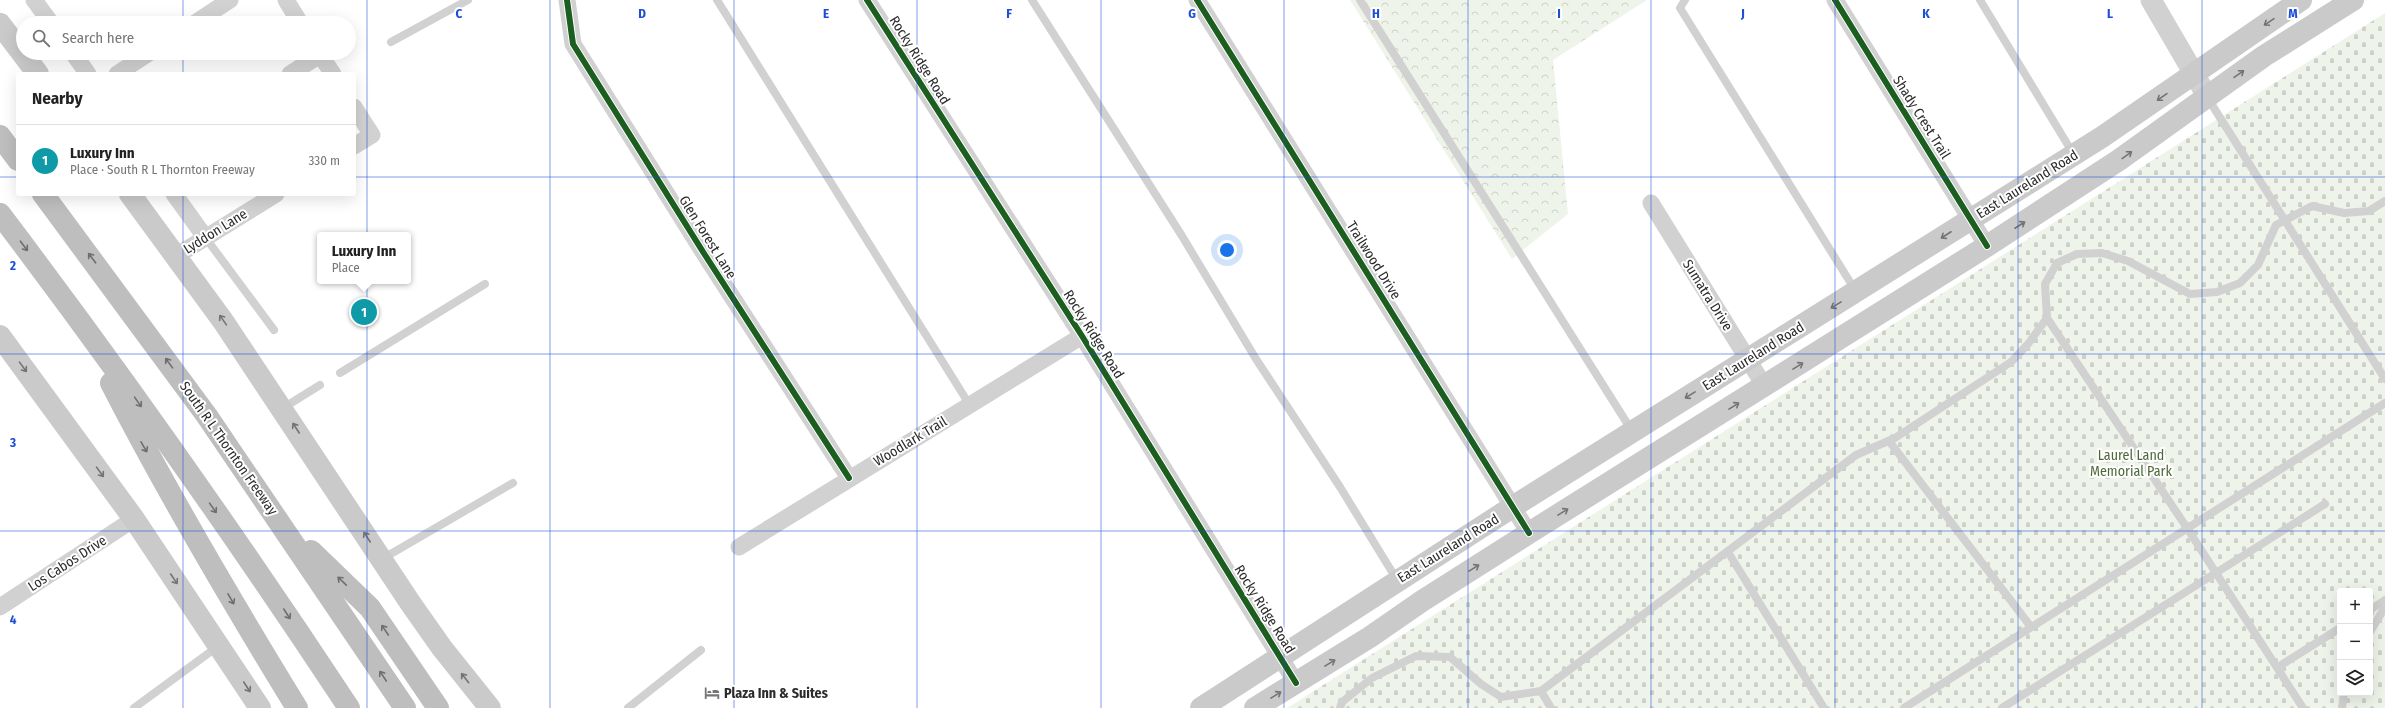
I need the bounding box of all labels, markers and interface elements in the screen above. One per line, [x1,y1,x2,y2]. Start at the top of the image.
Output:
text: C [456,6,463,21]
text: D [638,6,646,21]
text: E [823,6,829,21]
text: F [1006,6,1012,21]
text: G [1188,6,1196,21]
text: H [1372,6,1380,21]
text: I [1557,6,1561,21]
text: J [1740,6,1745,21]
text: K [1922,6,1930,21]
text: L [2107,6,2113,21]
text: M [2288,6,2298,21]
street label: Rocky Ridge Road [886,13,954,108]
search box [16,16,356,60]
one-way arrow [2263,18,2274,26]
icon: search [30,27,52,49]
text: Search here [62,29,134,47]
one-way arrow [2233,70,2244,78]
street label: Shady Crest Trail [1889,72,1954,162]
text: Nearby [32,88,83,109]
one-way arrow [2156,93,2167,101]
text: Luxury Inn [70,144,135,162]
street label: East Laureland Road [1973,146,2081,222]
one-way arrow [2122,150,2133,159]
text: 1 [42,153,48,168]
text: 330 m [308,153,340,168]
text: Place · South R L Thornton Freeway [70,162,255,177]
street label: Glen Forest Lane [675,193,740,282]
street label: Lyddon Lane [180,205,250,258]
street label: Trailwood Drive [1343,218,1404,303]
one-way arrow [2014,221,2025,229]
one-way arrow [1941,231,1952,239]
popup [317,232,411,284]
one-way arrow [19,240,28,251]
your location [1217,240,1237,260]
text: Luxury Inn [332,242,396,260]
one-way arrow [87,253,96,264]
street label: Sumatra Drive [1679,257,1736,334]
text: 2 [9,258,16,273]
text: Place [332,260,360,275]
street label: Rocky Ridge Road [1060,287,1128,382]
pin: 1 [351,297,377,327]
one-way arrow [1831,301,1842,309]
one-way arrow [219,315,227,326]
street label: East Laureland Road [1699,318,1807,394]
one-way arrow [165,358,173,369]
one-way arrow [19,362,27,373]
one-way arrow [1792,362,1803,370]
street label: South R L Thornton Freeway [176,378,282,519]
one-way arrow [1685,391,1696,399]
one-way arrow [134,396,142,407]
one-way arrow [1728,402,1740,410]
street label: Woodlark Trail [871,413,950,470]
one-way arrow [292,423,300,434]
text: 3 [9,435,16,450]
one-way arrow [140,441,148,453]
park label: Laurel Land Memorial Park [2090,447,2172,480]
one-way arrow [96,467,104,478]
one-way arrow [209,502,217,513]
one-way arrow [1557,508,1569,516]
street label: East Laureland Road [1394,510,1502,586]
one-way arrow [363,531,371,542]
street label: Los Cabos Drive [25,532,110,595]
street label: Rocky Ridge Road [1231,562,1299,657]
one-way arrow [1468,564,1479,572]
one-way arrow [170,573,179,584]
one-way arrow [337,576,347,586]
map controls [2337,588,2373,696]
button: + [2337,588,2373,624]
one-way arrow [228,592,236,604]
one-way arrow [283,609,292,620]
text: 4 [10,612,17,627]
one-way arrow [381,624,389,635]
button: − [2337,624,2373,660]
one-way arrow [1324,658,1336,666]
button: layers [2337,660,2373,696]
one-way arrow [379,670,388,681]
one-way arrow [461,672,470,683]
one-way arrow [243,681,251,693]
hotel icon: Plaza Inn & Suites [703,684,721,702]
place label: Plaza Inn & Suites [724,685,828,702]
one-way arrow [1270,691,1282,699]

